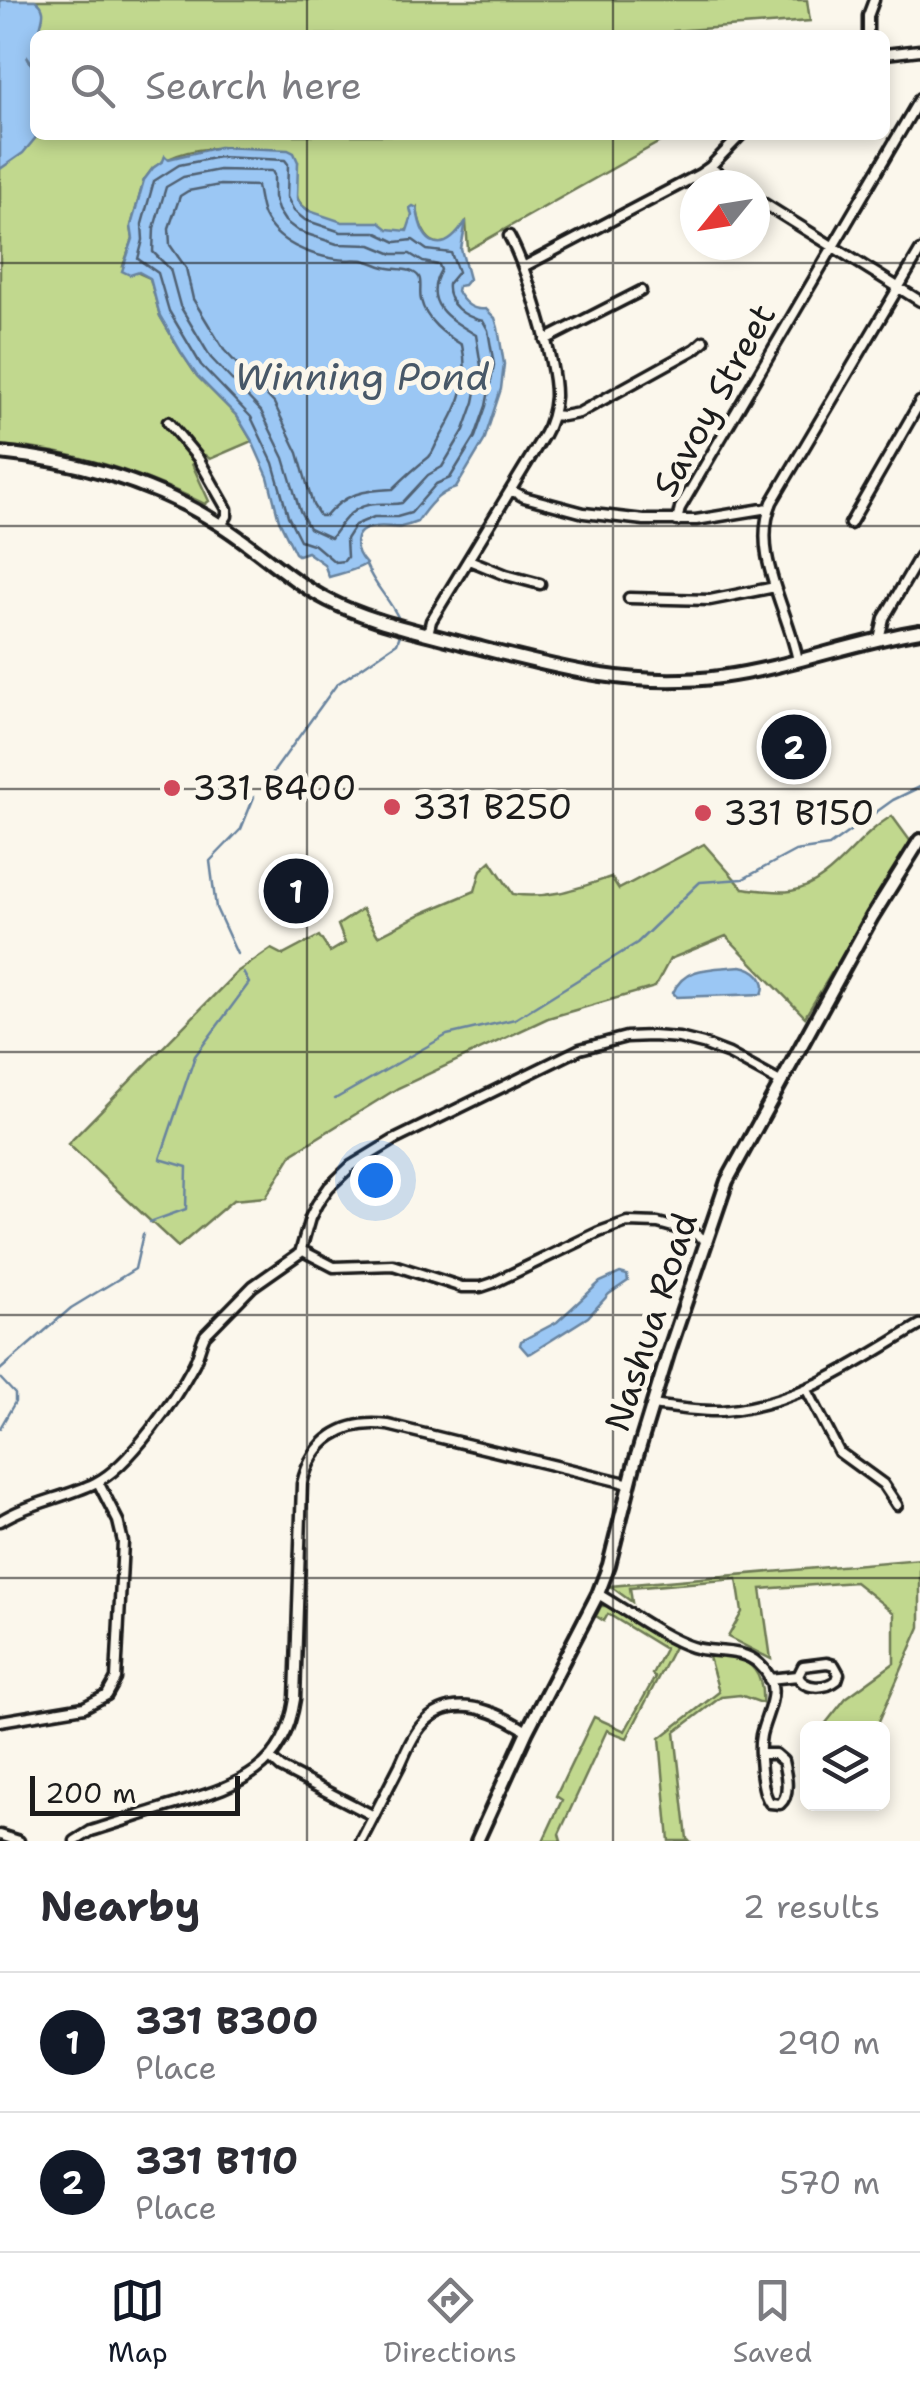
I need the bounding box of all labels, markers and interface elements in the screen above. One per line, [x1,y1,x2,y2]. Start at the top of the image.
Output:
search box [30,30,890,140]
icon: search [65,58,120,113]
text: Search here [145,60,362,111]
north arrow [680,170,770,260]
street label: Savoy Street [641,295,786,505]
water label: Winning Pond [235,351,489,402]
pin: 2 [762,710,826,784]
place label: 331 B400 [192,764,356,811]
marker: 331 B400 [161,777,183,799]
place label: 331 B250 [412,783,572,830]
place label: 331 B150 [723,789,875,836]
marker: 331 B250 [381,796,403,818]
marker: 331 B150 [692,802,714,824]
pin: 1 [264,854,328,928]
your location [350,1155,401,1206]
street label: Nashua Road [593,1206,708,1437]
map controls [800,1721,890,1811]
button: layers [800,1721,890,1811]
scale bar [30,1771,240,1816]
text: 200 m [45,1774,136,1812]
text: Nearby [40,1878,200,1934]
text: 2 results [743,1885,880,1928]
text: 331 B300 [135,1995,319,2046]
text: 1 [65,2021,80,2064]
text: 290 m [777,2021,880,2064]
text: Place [135,2046,217,2089]
text: 331 B110 [135,2135,298,2186]
text: 2 [61,2161,84,2204]
text: 570 m [779,2161,880,2204]
text: Place [135,2186,217,2229]
tab: Map [108,2273,168,2371]
tab: Directions [383,2273,517,2371]
tab: Saved [733,2273,812,2371]

